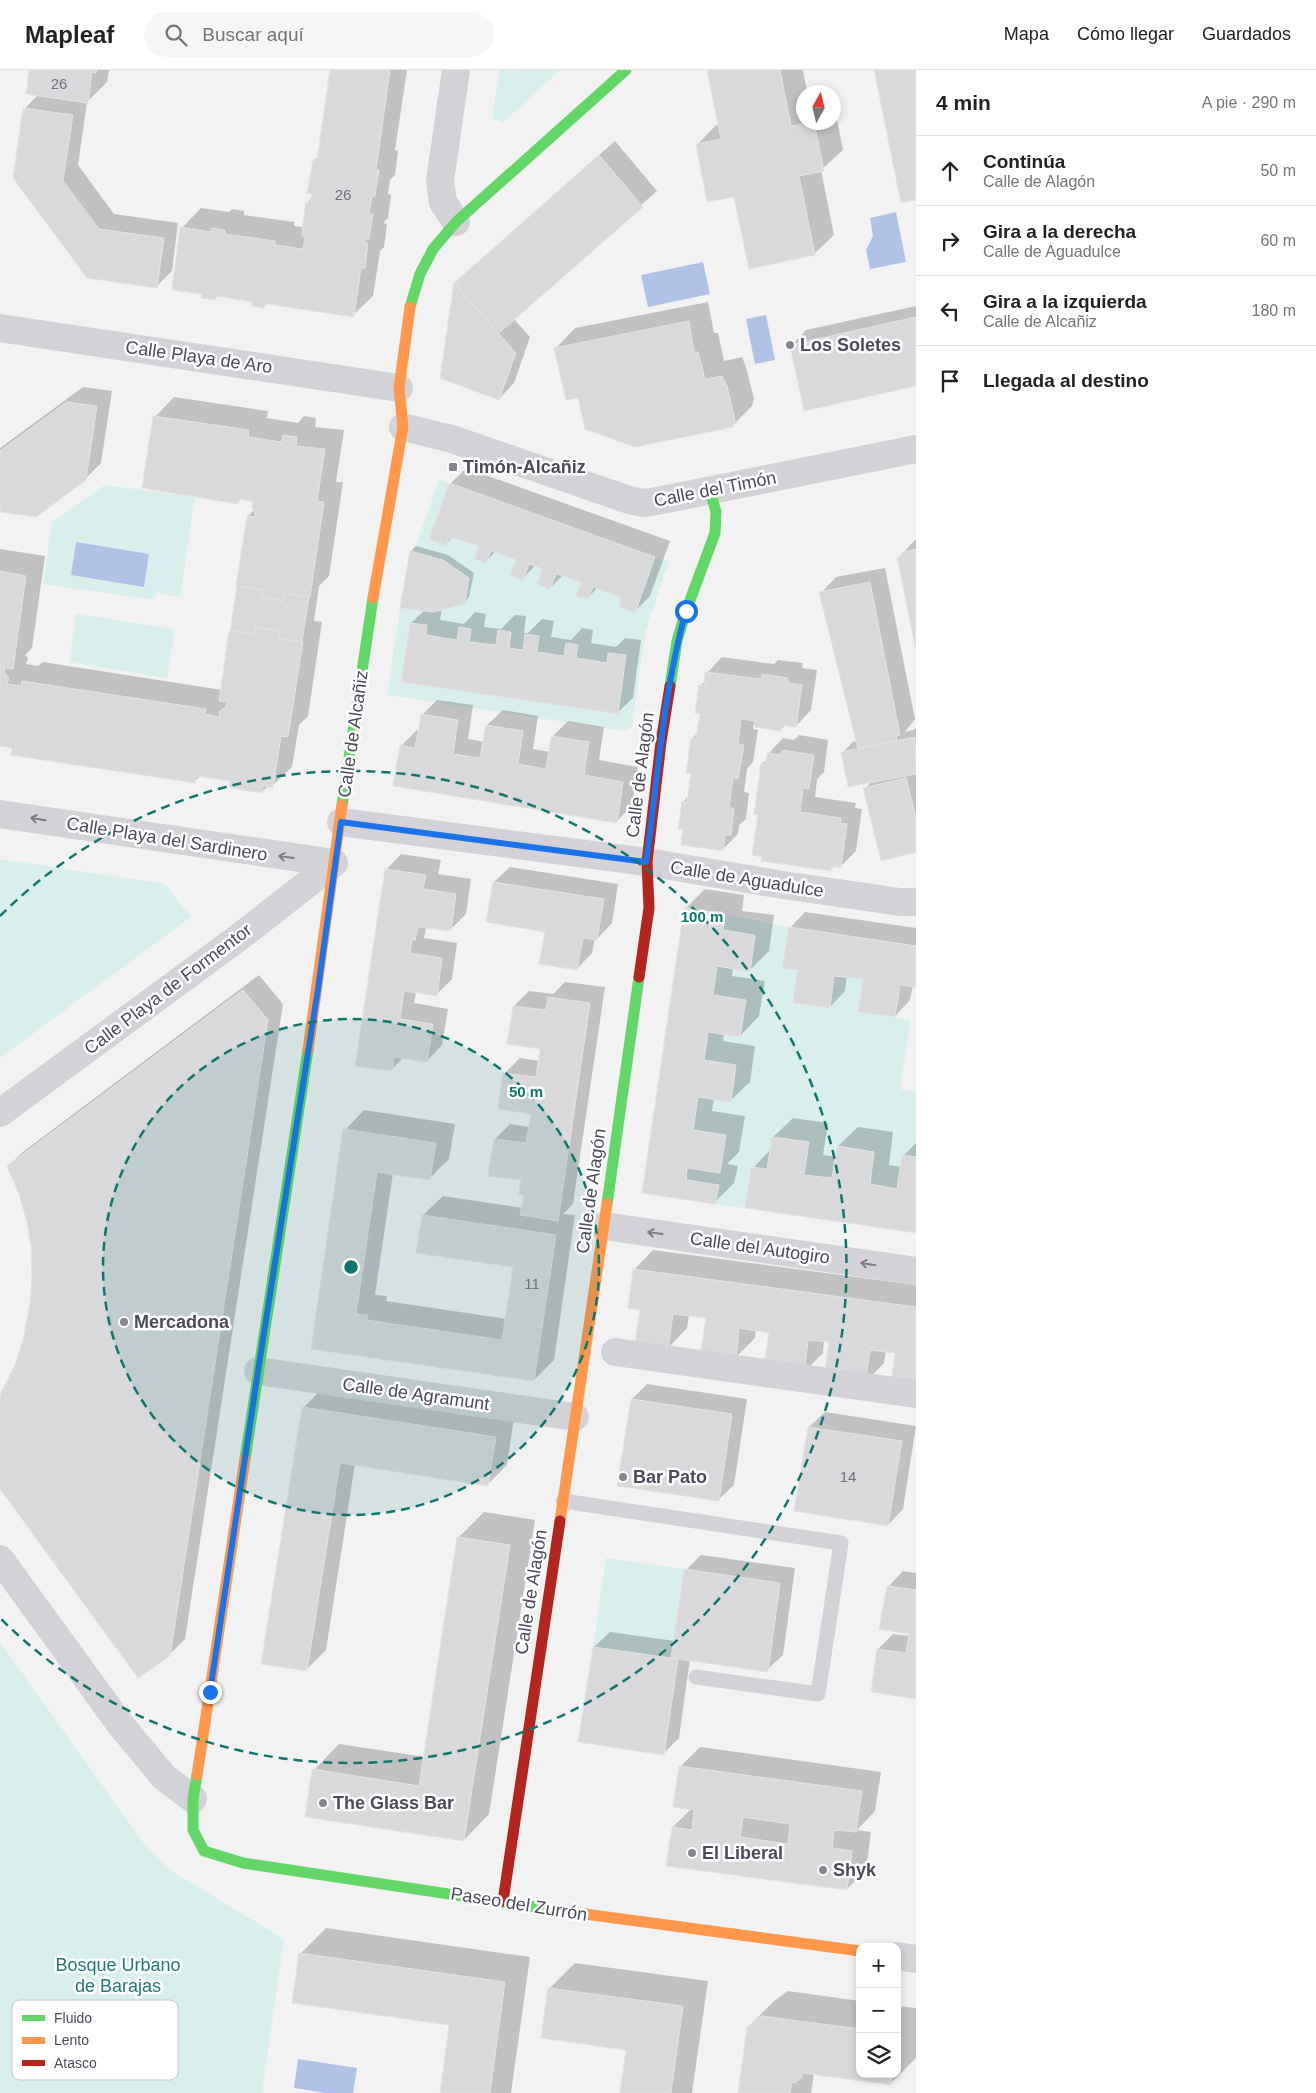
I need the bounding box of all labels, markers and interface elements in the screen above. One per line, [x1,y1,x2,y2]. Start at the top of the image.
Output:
search box [144,12,494,57]
text: Mapleaf [25,21,114,48]
icon: search [162,21,190,49]
text: Buscar aquí [202,24,304,45]
text: Mapa [1004,24,1049,44]
text: Cómo llegar [1077,24,1174,44]
text: Guardados [1202,24,1291,44]
house number: 26 [51,75,67,92]
north arrow [796,85,841,130]
text: 4 min [936,91,991,114]
text: A pie · 290 m [1202,94,1296,111]
text: Continúa [983,151,1065,172]
icon: ahead [936,157,964,185]
text: 50 m [1260,162,1296,179]
text: Calle de Alagón [983,173,1095,190]
house number: 26 [335,186,351,203]
text: Gira a la derecha [983,221,1136,242]
icon: right [936,227,964,255]
text: 60 m [1260,232,1296,249]
text: Calle de Aguadulce [983,243,1121,260]
text: Gira a la izquierda [983,291,1147,312]
icon: left [936,297,964,325]
text: 180 m [1252,302,1296,319]
text: Calle de Alcañiz [983,313,1097,330]
place label: Los Soletes [800,335,901,355]
street label: Calle Playa de Aro [124,337,274,377]
marker: Los Soletes [784,339,796,351]
icon: arrive [936,367,964,395]
text: Llegada al destino [983,370,1149,391]
place label: Timón-Alcañiz [463,457,586,477]
marker: Timón-Alcañiz [447,461,459,473]
street label: Calle del Timón [652,467,778,511]
route start [675,600,698,623]
street label: Calle de Alcañiz [334,669,372,799]
street label: Calle de Alagón [622,711,658,839]
street label: Calle Playa del Sardinero [65,813,269,865]
one-way arrow [31,814,47,824]
one-way arrow [278,851,294,861]
street label: Calle de Aguadulce [669,857,825,901]
text: 100 m [681,908,723,925]
street label: Calle Playa de Formentor [80,920,256,1058]
text: 50 m [509,1083,543,1100]
street label: Calle de Alagón [572,1127,610,1255]
one-way arrow [647,1228,663,1238]
street label: Calle del Autogiro [689,1228,831,1268]
centre of rings [342,1258,360,1276]
one-way arrow [860,1258,876,1268]
house number: 11 [524,1275,540,1292]
place label: Mercadona [134,1312,230,1332]
marker: Mercadona [118,1316,130,1328]
street label: Calle de Agramunt [341,1374,491,1414]
place label: Bar Pato [633,1467,707,1487]
house number: 14 [840,1468,856,1485]
marker: Bar Pato [617,1471,629,1483]
street label: Calle de Alagón [511,1528,551,1656]
route end [199,1681,222,1704]
place label: The Glass Bar [333,1793,454,1813]
marker: The Glass Bar [317,1797,329,1809]
place label: El Liberal [702,1843,783,1863]
marker: El Liberal [686,1847,698,1859]
place label: Shyk [833,1860,877,1880]
marker: Shyk [817,1864,829,1876]
street label: Paseo del Zurrón [449,1883,589,1925]
map controls [856,1943,901,2078]
button: + [856,1943,901,1988]
park label: Bosque Urbano de Barajas [55,1955,181,1996]
button: − [856,1988,901,2033]
legend [12,2000,178,2080]
text: Fluido [54,2010,92,2026]
text: Lento [54,2032,89,2048]
button: layers [856,2033,901,2078]
text: Atasco [54,2055,97,2071]

